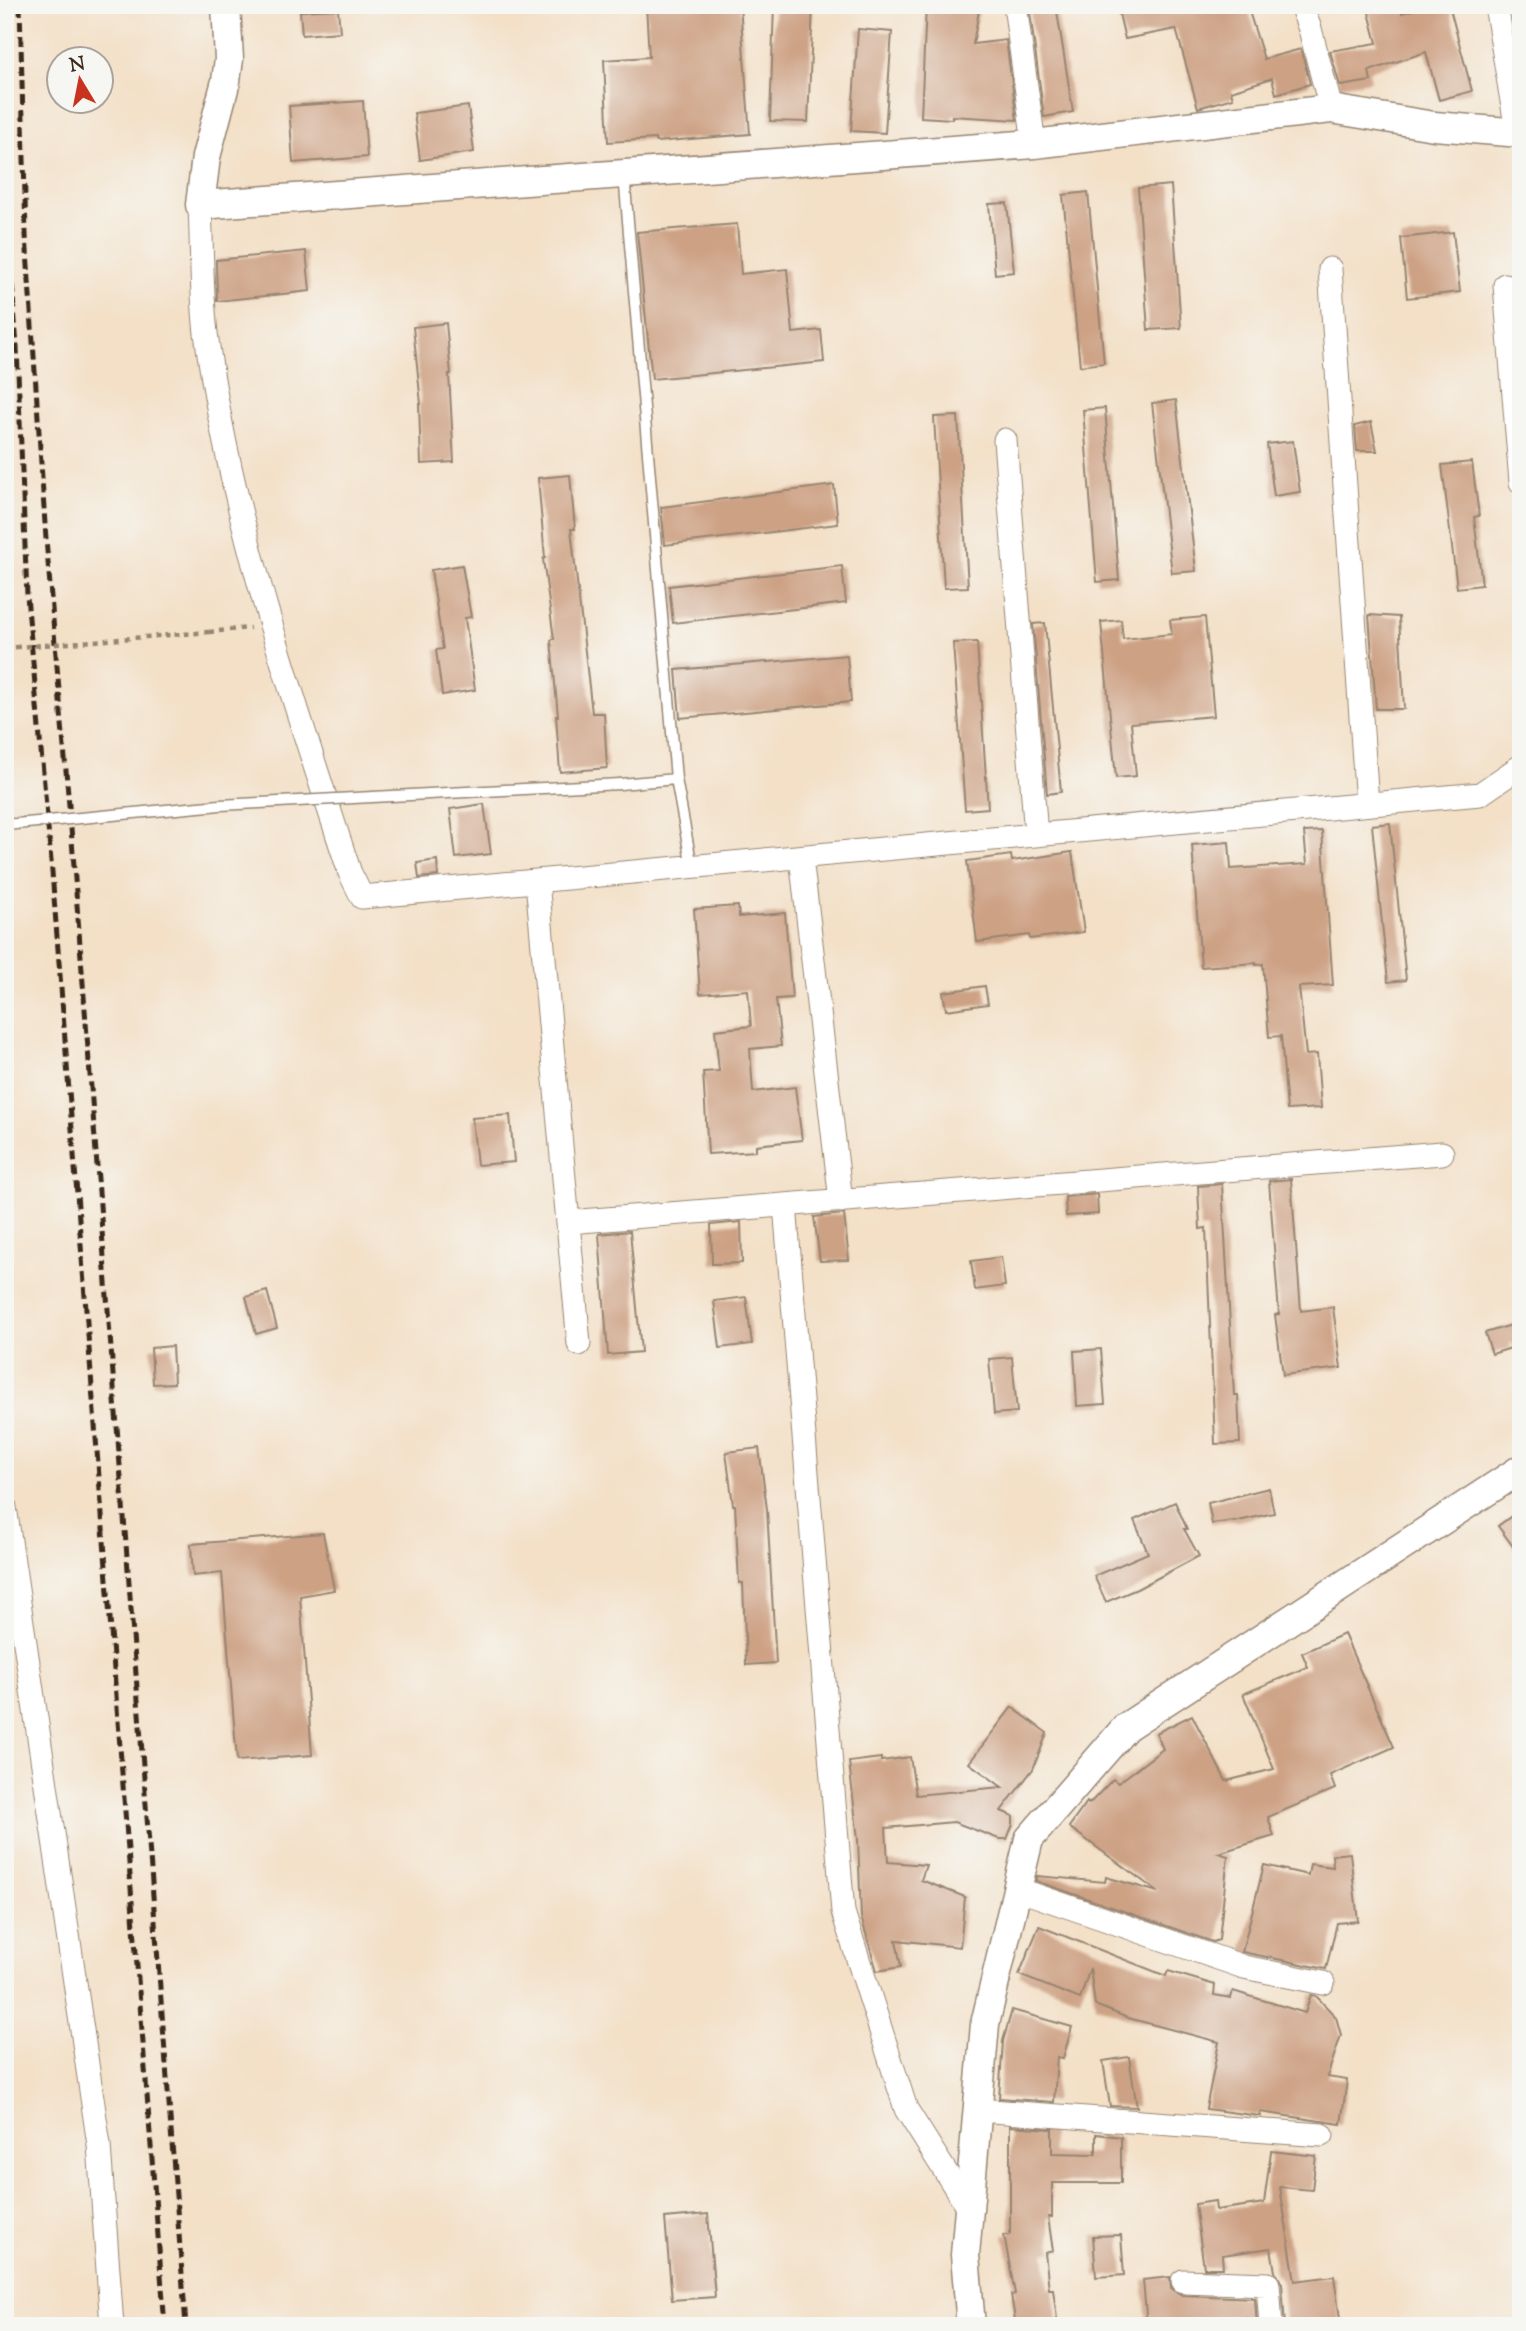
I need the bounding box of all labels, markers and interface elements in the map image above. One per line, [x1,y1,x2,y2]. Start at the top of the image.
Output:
north arrow [46,46,116,116]
text: N [68,51,87,80]

